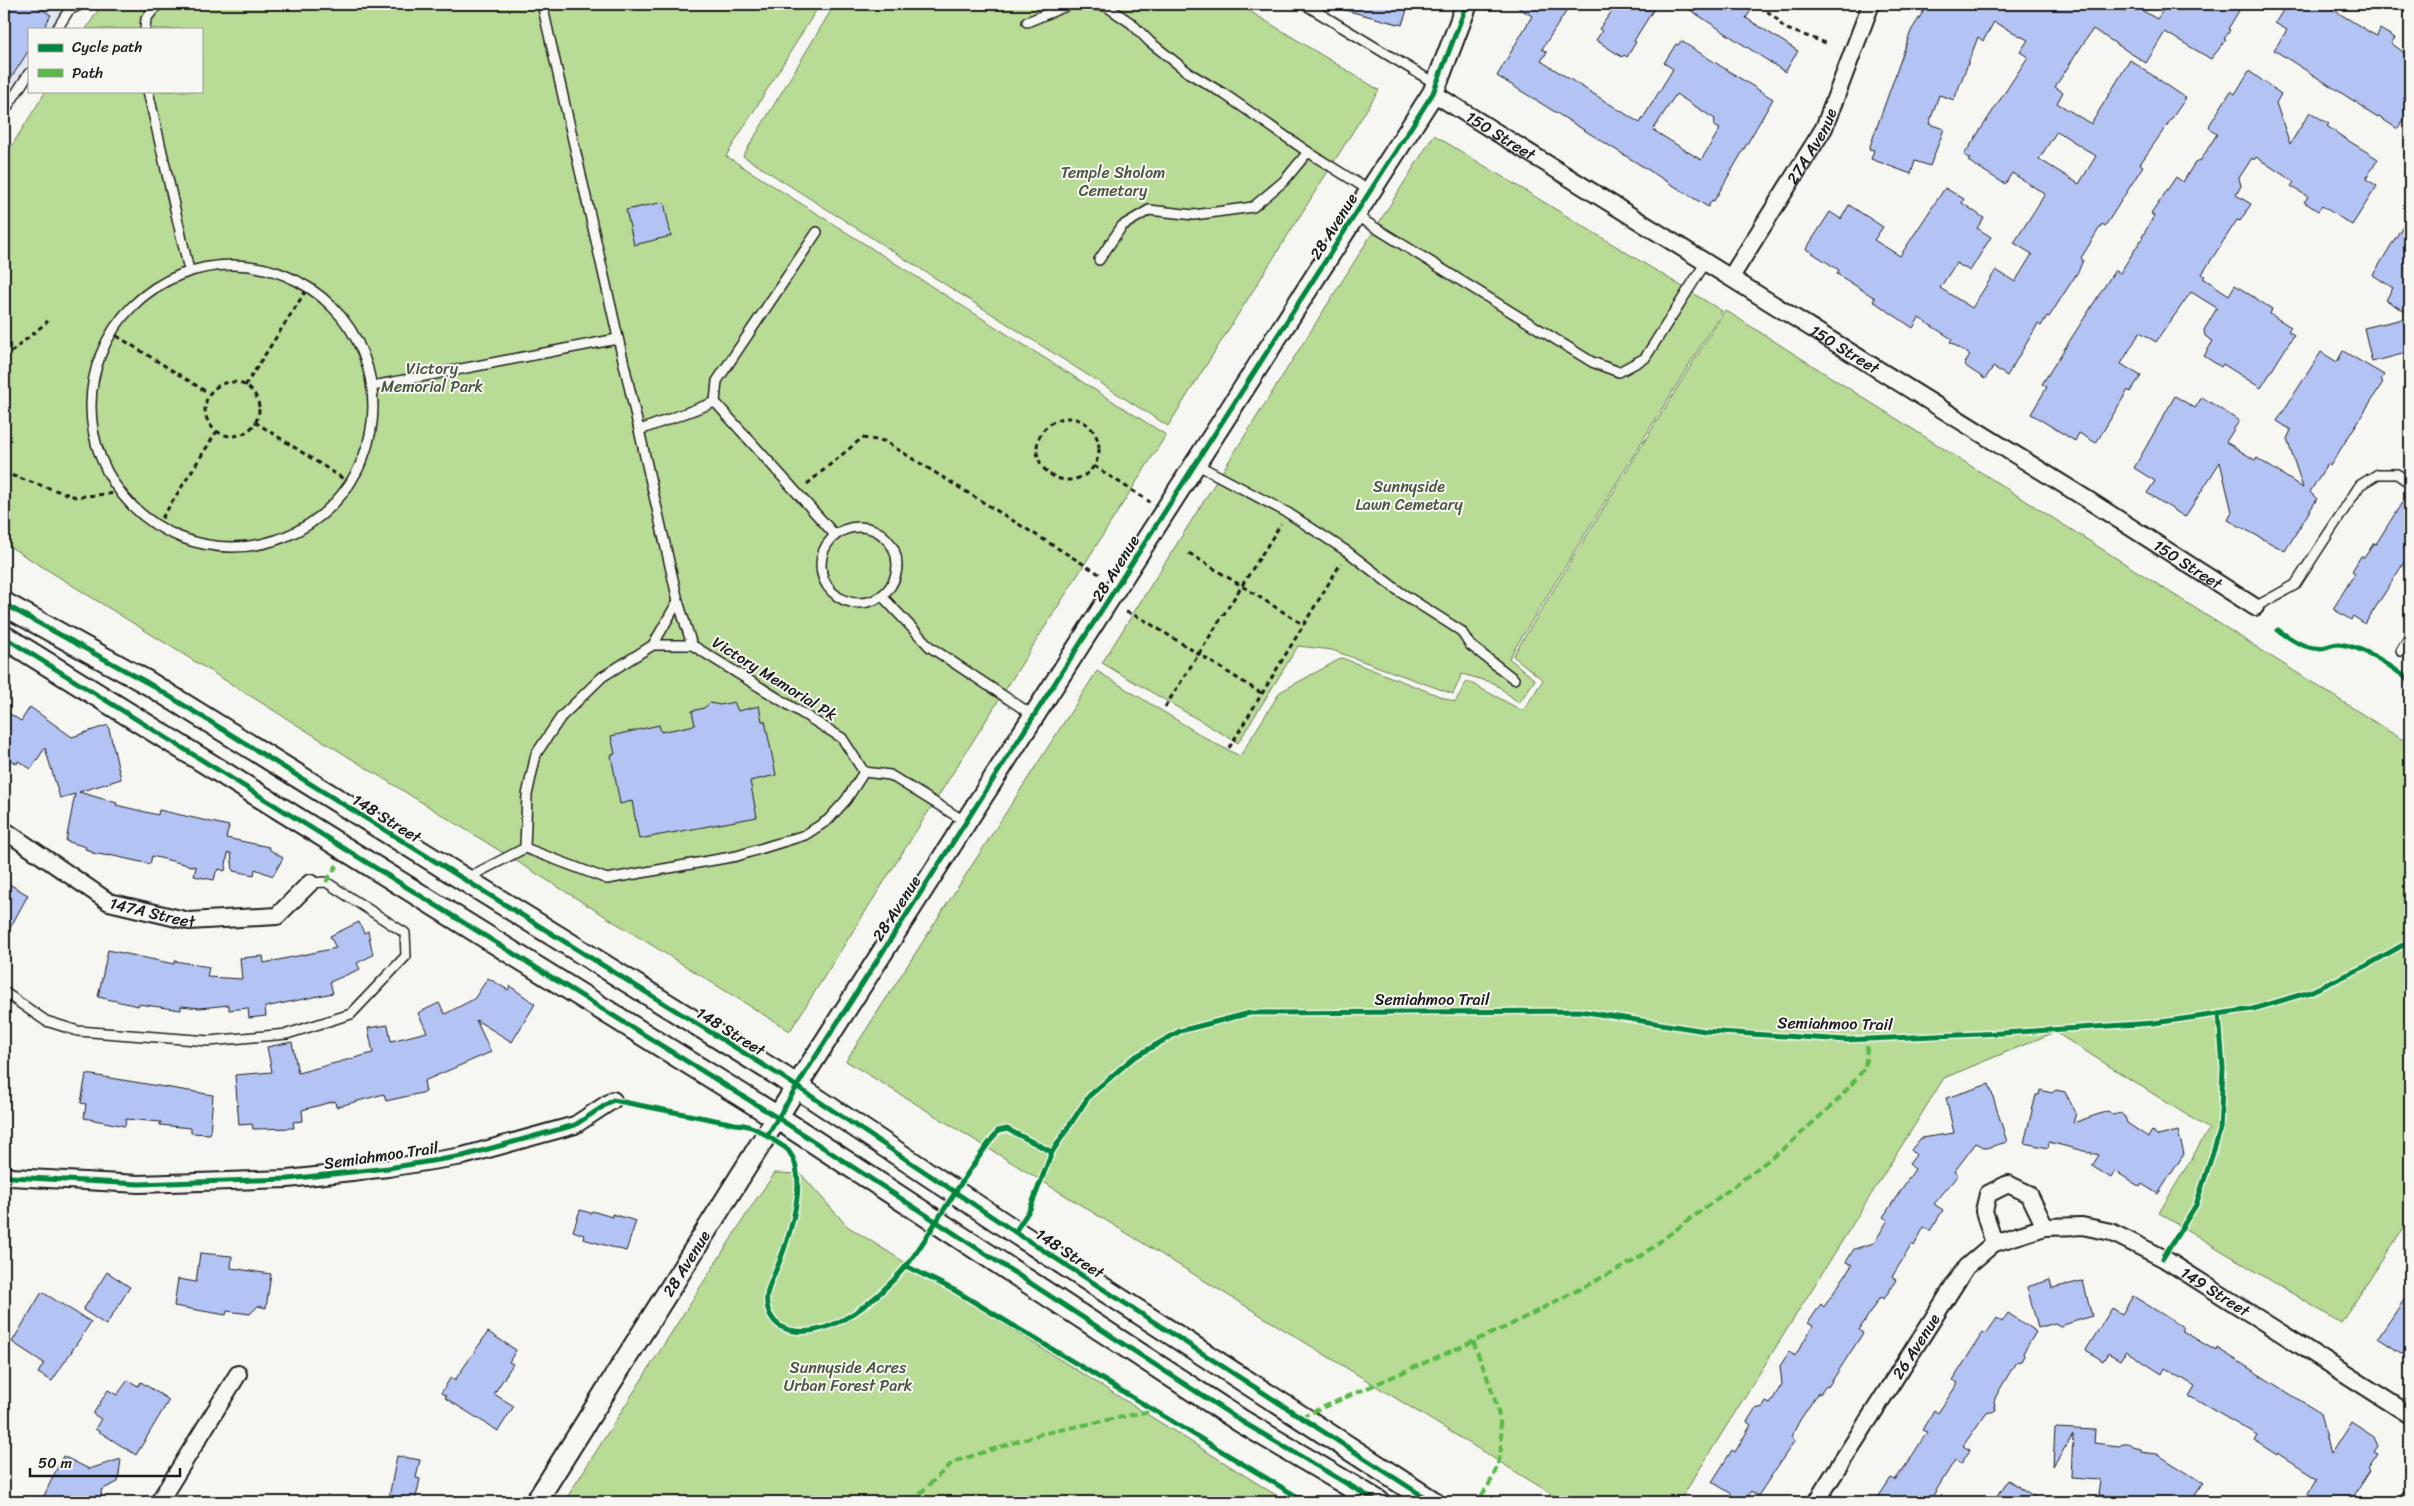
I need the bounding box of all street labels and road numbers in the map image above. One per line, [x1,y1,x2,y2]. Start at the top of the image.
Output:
street label: 150 Street [1460,103,1542,169]
street label: 27A Avenue [1778,104,1845,190]
street label: 28 Avenue [1301,187,1366,265]
street label: 150 Street [1804,317,1886,382]
street label: 28 Avenue [1083,529,1148,607]
street label: 150 Street [2147,531,2229,598]
street label: Victory Memorial Pk [706,628,844,729]
street label: 148 Street [346,786,428,851]
street label: 28 Avenue [864,869,929,947]
street label: 147A Street [107,889,196,936]
street label: Semiahmoo Trail [1374,985,1490,1014]
street label: 148 Street [690,999,772,1064]
street label: Semiahmoo Trail [1777,1008,1893,1039]
street label: Semiahmoo Trail [322,1133,441,1178]
street label: 148 Street [1029,1220,1110,1287]
street label: 28 Avenue [654,1224,718,1303]
street label: 149 Street [2175,1259,2256,1325]
street label: 26 Avenue [1884,1307,1948,1385]

